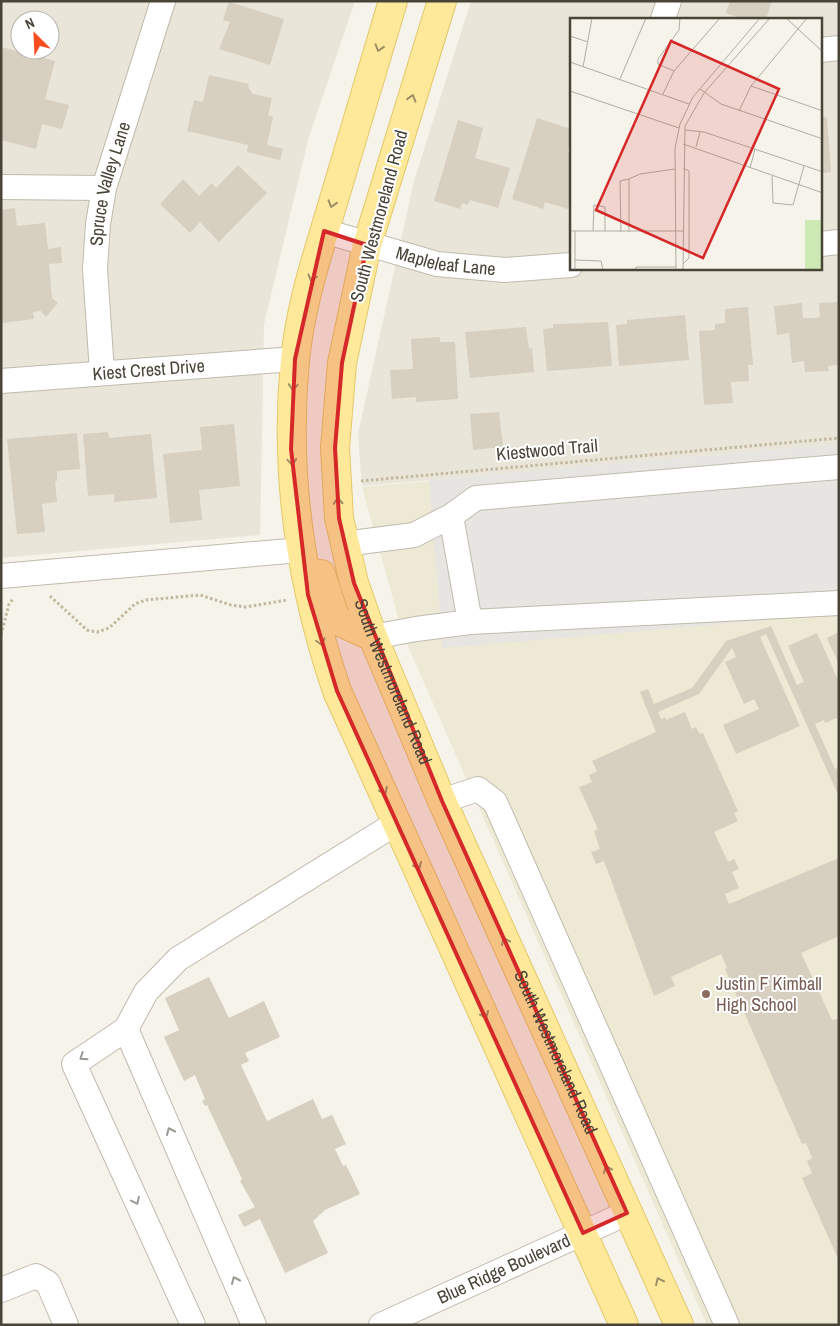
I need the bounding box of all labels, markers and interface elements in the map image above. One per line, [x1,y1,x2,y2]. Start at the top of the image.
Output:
north arrow [10,10,60,60]
text: N [22,13,37,33]
inset map [570,18,822,270]
one-way arrow [375,43,385,52]
one-way arrow [407,94,417,103]
street label: Spruce Valley Lane [84,119,136,247]
street label: South Westmoreland Road [344,127,413,305]
one-way arrow [328,199,338,207]
street label: Mapleleaf Lane [393,240,497,281]
one-way arrow [307,274,317,282]
street label: Kiest Crest Drive [92,353,206,386]
one-way arrow [288,383,299,391]
street label: Kiestwood Trail [495,433,599,466]
one-way arrow [286,459,297,467]
one-way arrow [332,497,343,505]
street label: South Westmoreland Road [348,595,438,768]
one-way arrow [315,637,325,645]
one-way arrow [377,786,387,795]
one-way arrow [411,861,422,870]
one-way arrow [500,937,511,946]
street label: South Westmoreland Road [508,966,604,1138]
place label: Justin F Kimball High School [716,971,822,1017]
marker: Justin F Kimball High School [700,988,712,1000]
one-way arrow [478,1010,489,1019]
one-way arrow [79,1051,89,1060]
one-way arrow [166,1127,177,1136]
one-way arrow [603,1165,613,1174]
one-way arrow [130,1196,141,1205]
street label: Blue Ridge Boulevard [433,1227,574,1310]
one-way arrow [231,1276,242,1285]
one-way arrow [654,1277,665,1286]

